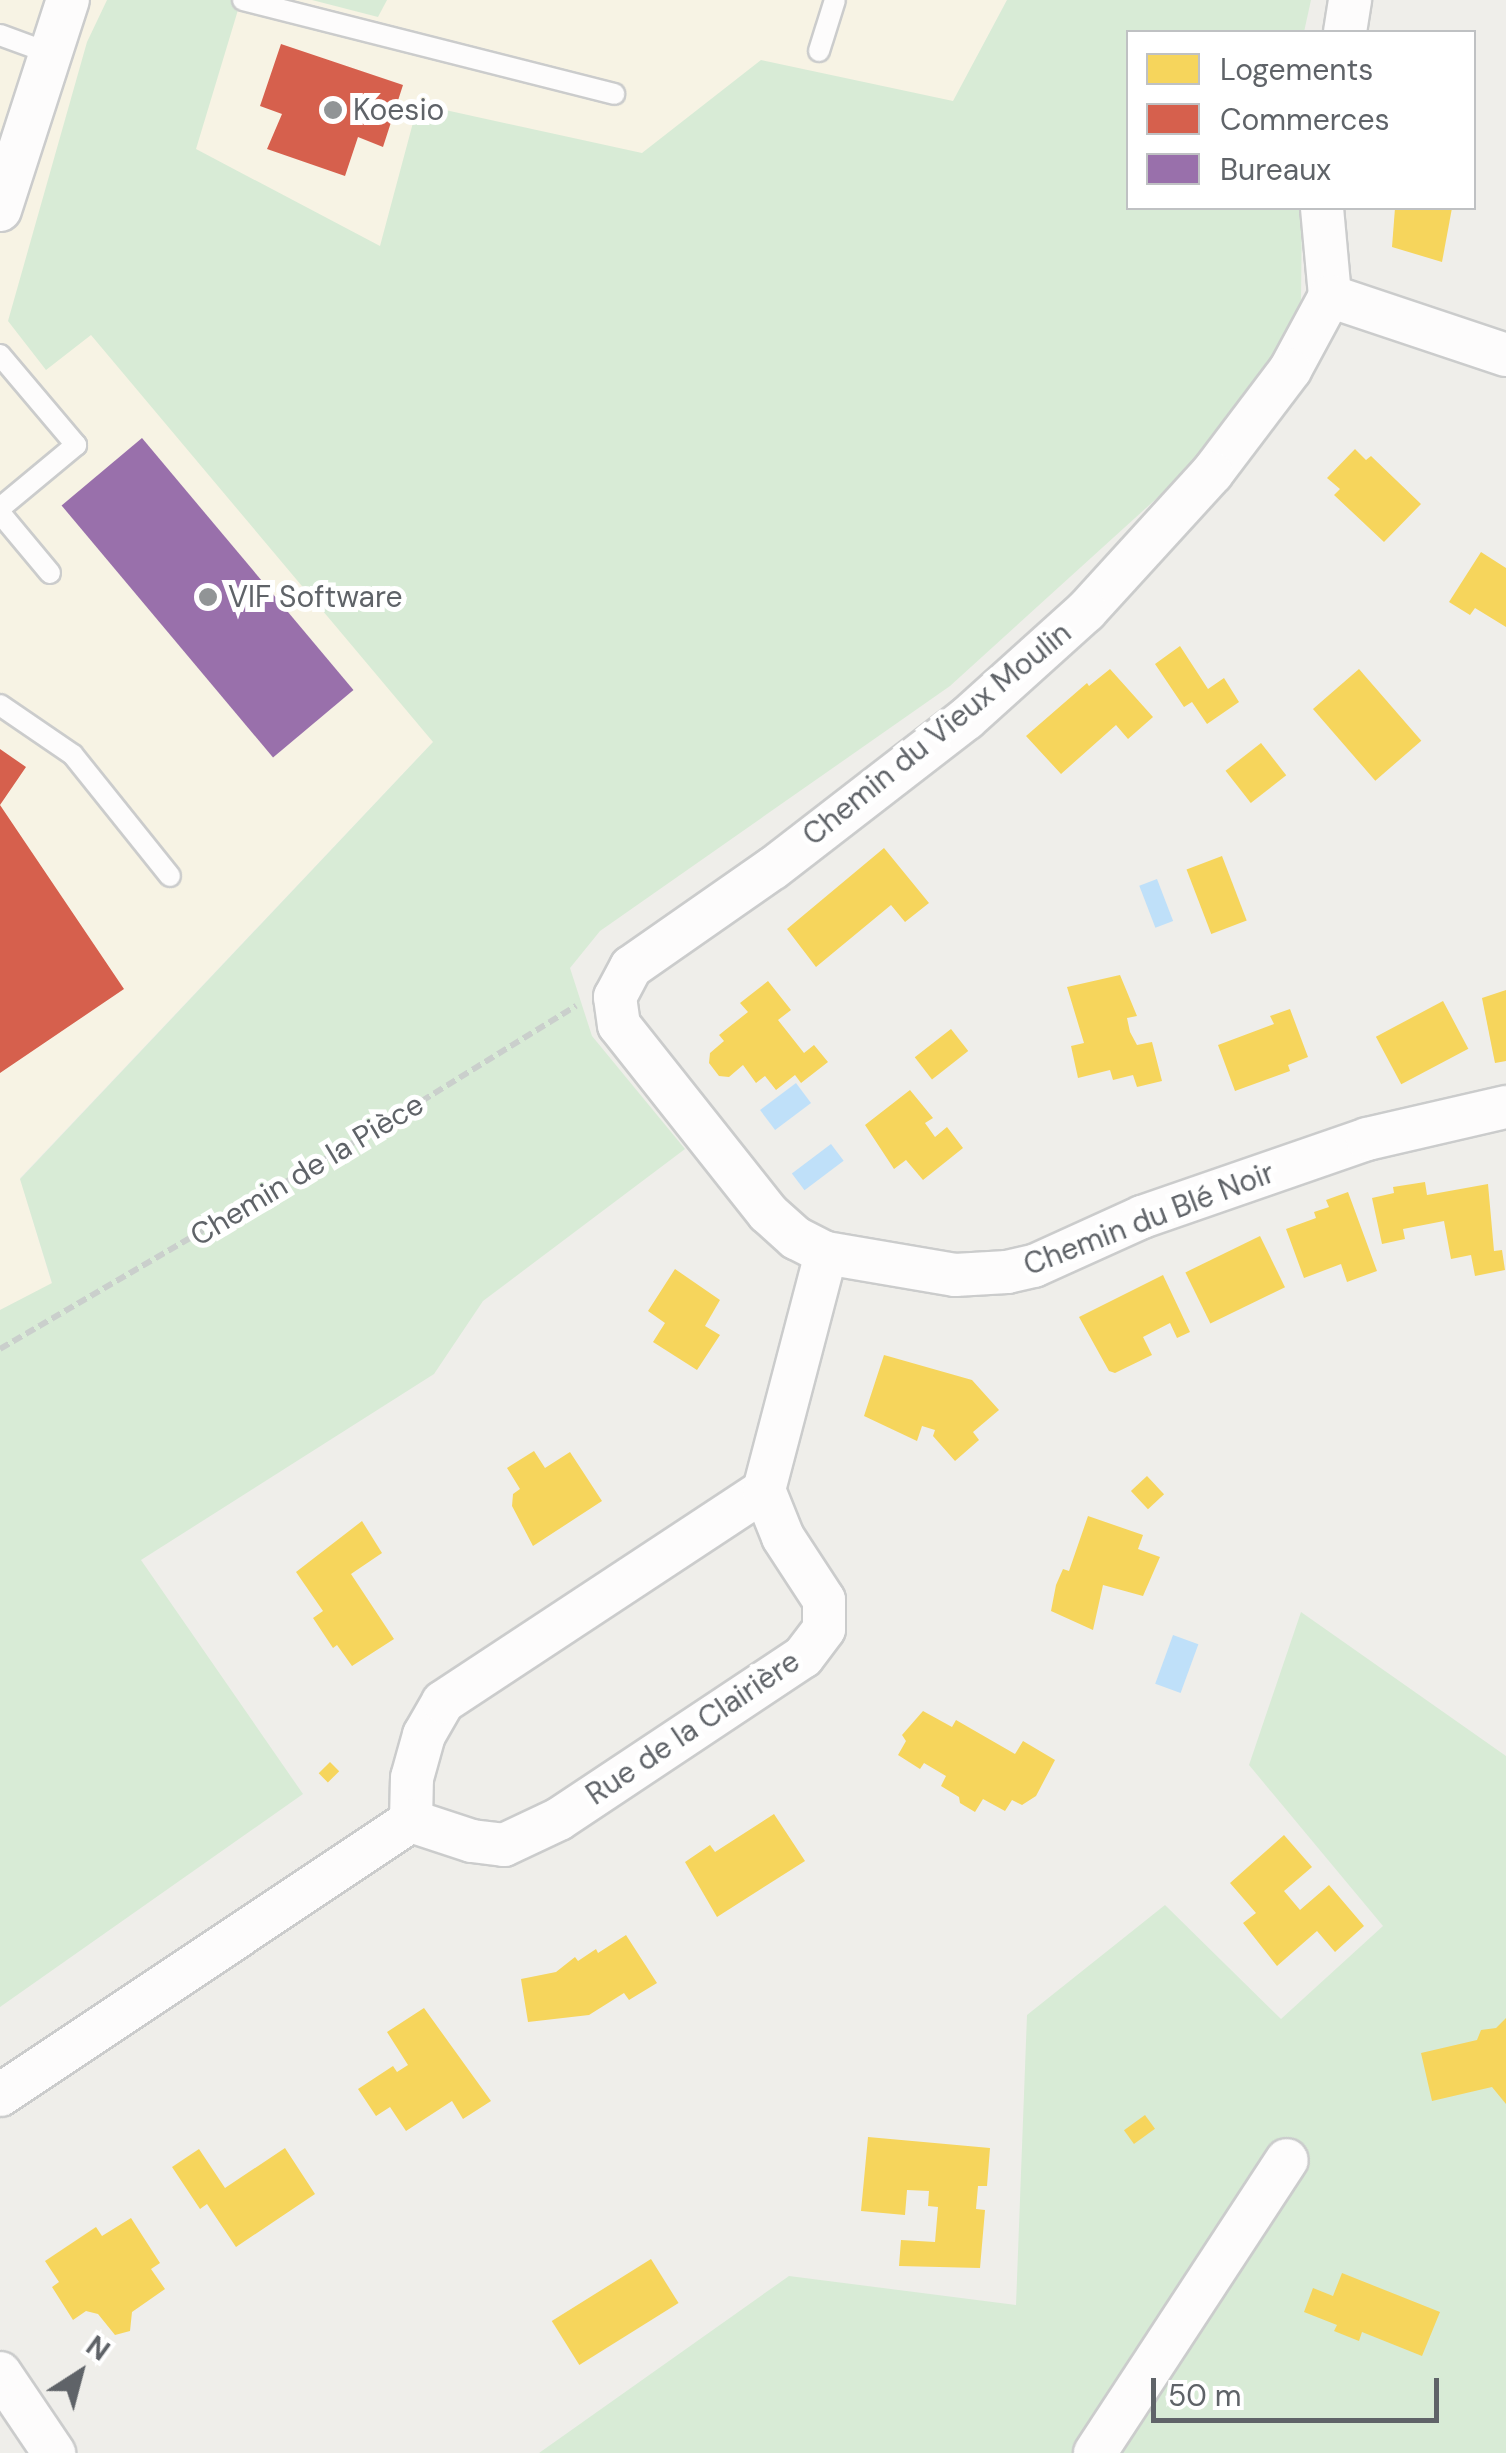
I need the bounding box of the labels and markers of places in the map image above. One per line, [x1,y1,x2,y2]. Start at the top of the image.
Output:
place label: Koesio [353,92,444,128]
marker: Koesio [322,99,344,121]
place label: VIF Software [228,579,403,615]
marker: VIF Software [197,586,219,608]

